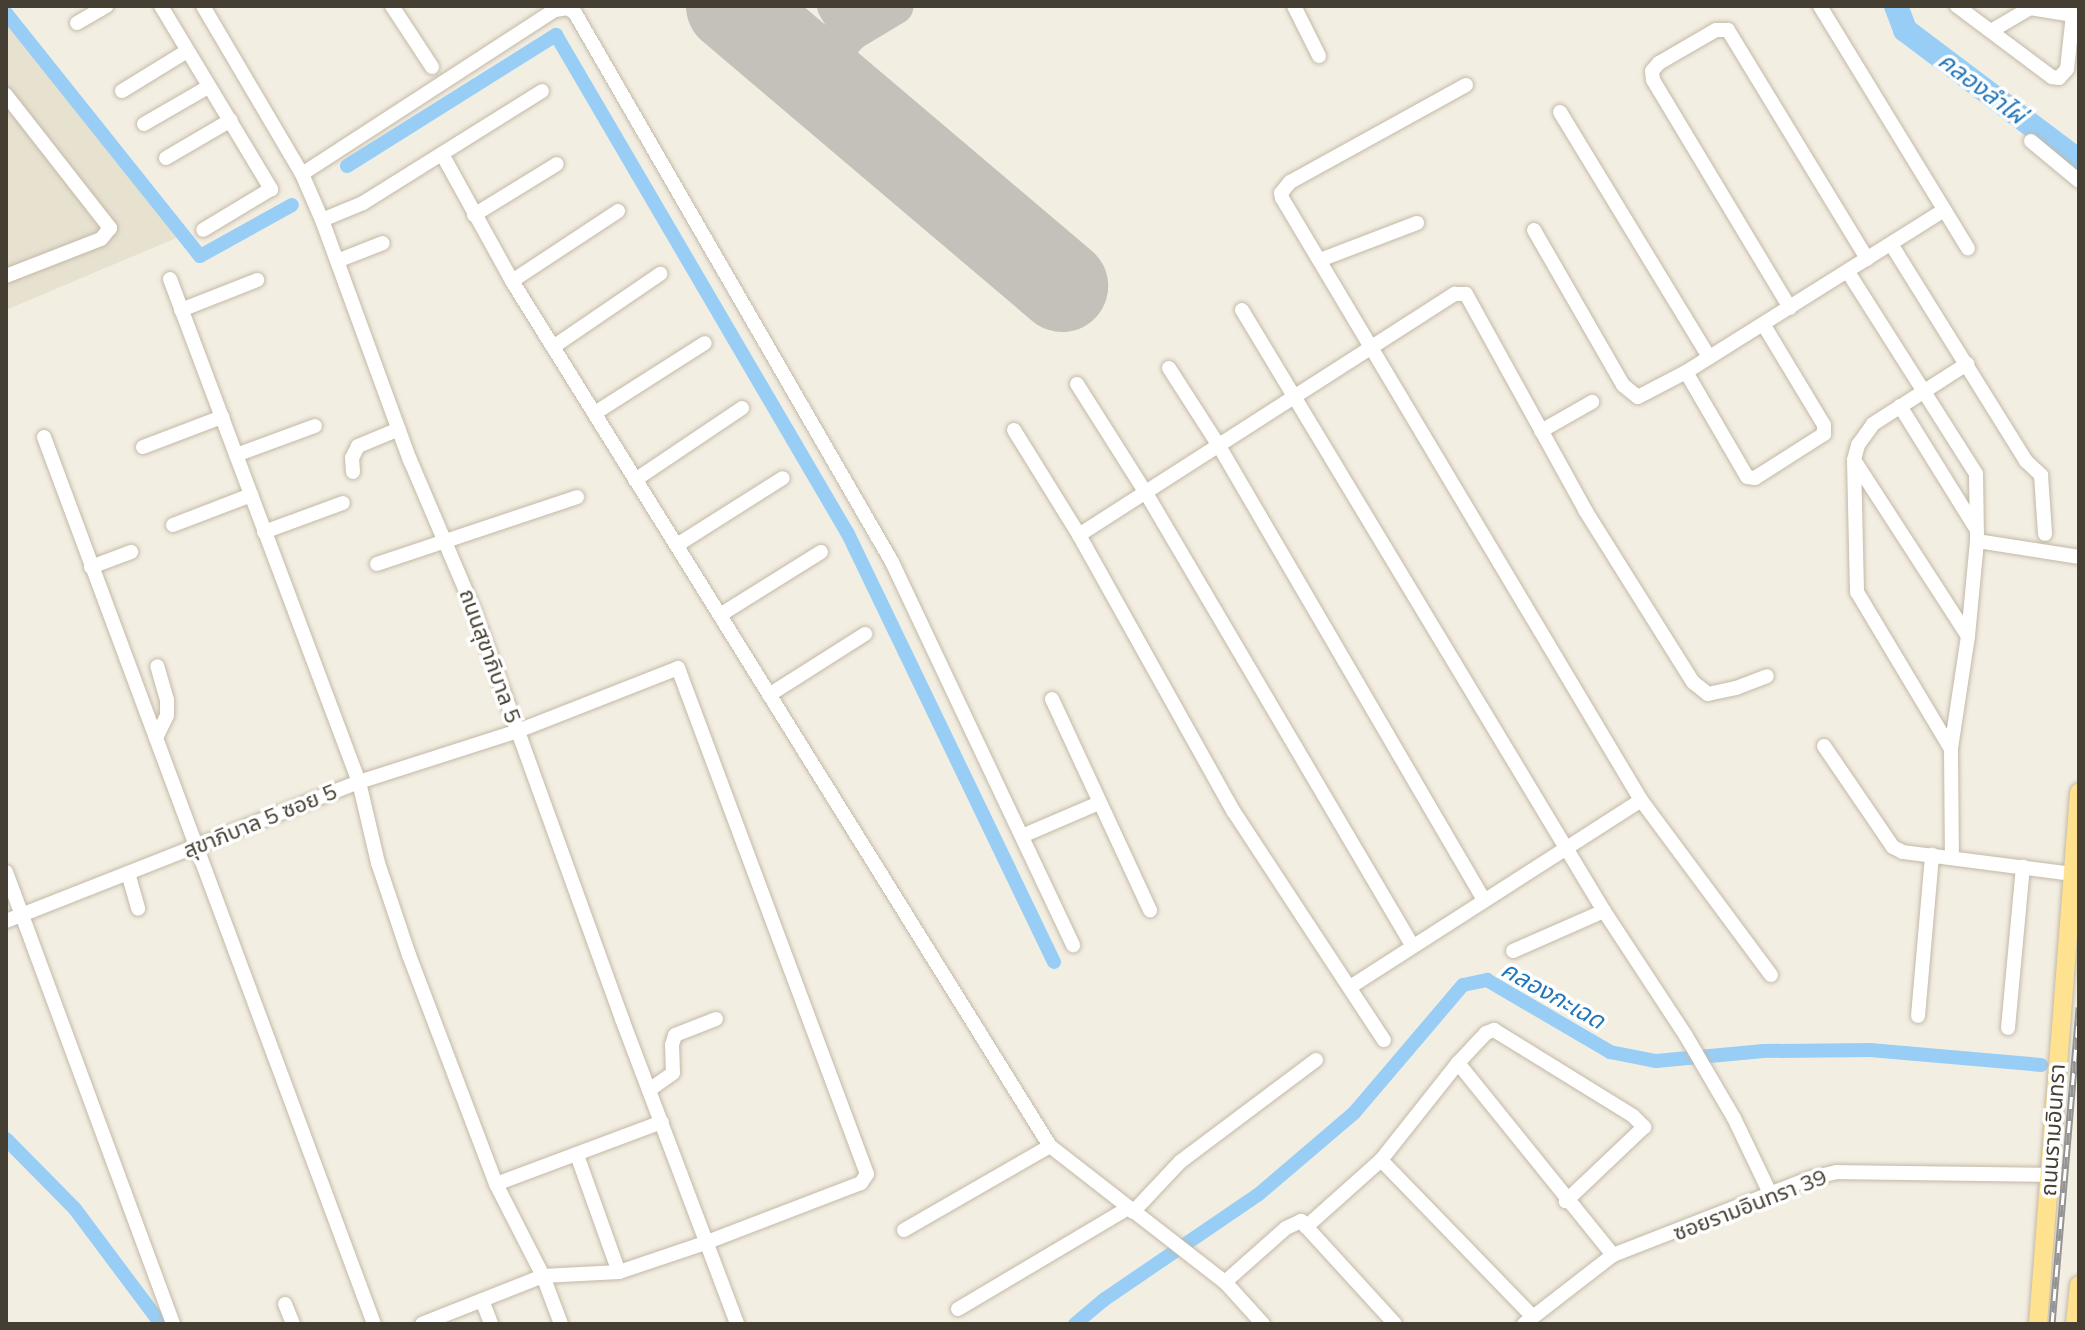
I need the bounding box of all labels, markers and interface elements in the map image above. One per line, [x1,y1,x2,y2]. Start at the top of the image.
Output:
water label: คลองลำไผ่ [1933,46,2031,130]
street label: ถนนสุขาภิบาล 5 [454,585,526,727]
street label: สุขาภิบาล 5 ซอย 5 [179,778,341,864]
water label: คลองกะเฉด [1496,955,1610,1035]
street label: ถนนรามอินทรา [2035,1063,2071,1197]
street label: ซอยรามอินทรา 39 [1669,1164,1831,1246]

